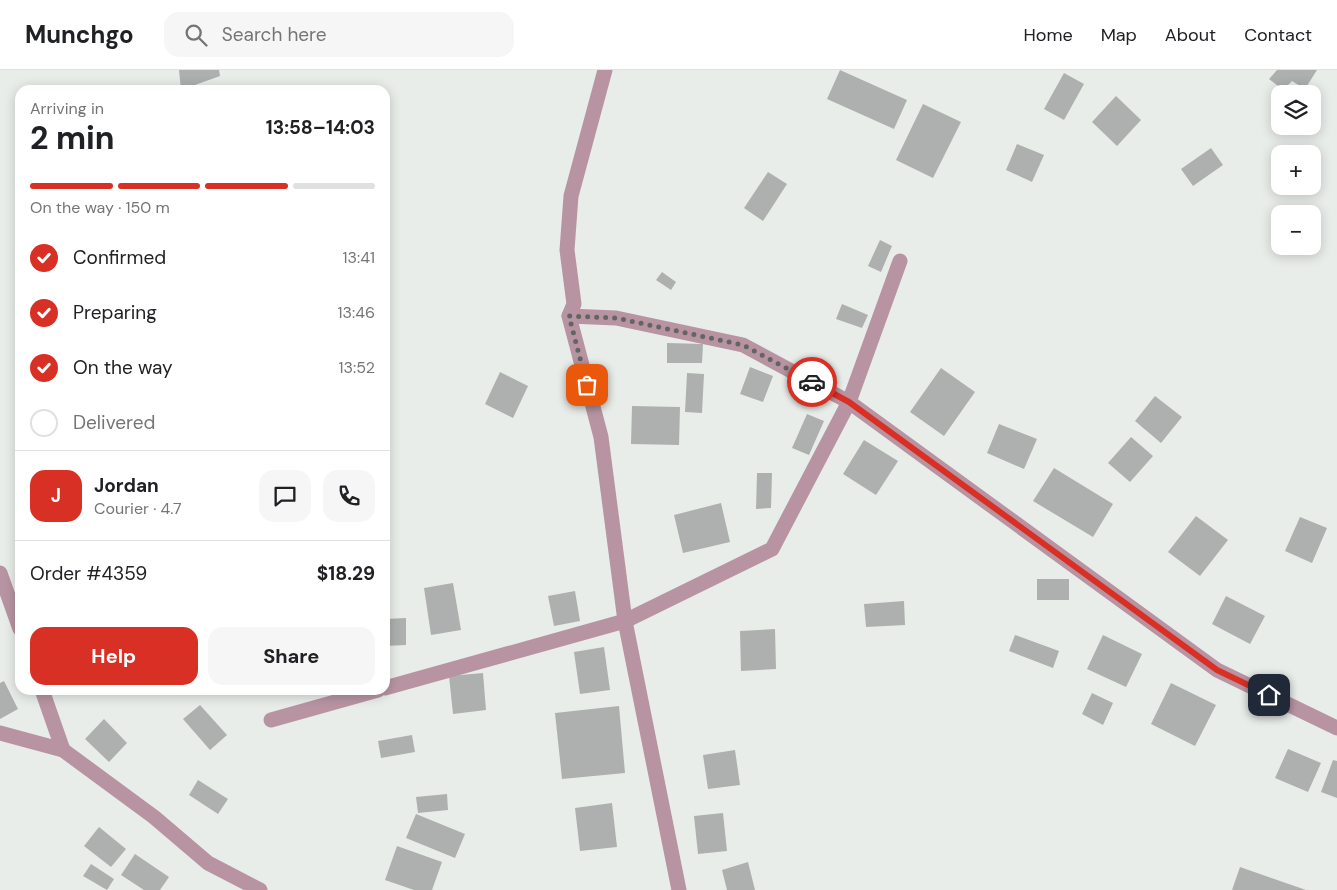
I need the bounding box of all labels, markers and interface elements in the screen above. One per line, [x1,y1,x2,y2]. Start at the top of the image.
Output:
search box [164,12,514,57]
text: Munchgo [25,19,134,50]
icon: search [182,21,210,49]
text: Search here [222,22,327,47]
text: Home [1023,23,1073,47]
text: Map [1101,23,1137,47]
text: About [1165,23,1216,47]
text: Contact [1244,23,1312,47]
map controls [1271,85,1321,255]
button: layers [1271,85,1321,135]
text: Arriving in [30,98,104,119]
text: 13:58–14:03 [266,115,375,140]
text: 2 min [30,117,115,159]
button: + [1271,145,1321,195]
text: On the way · 150 m [30,197,170,218]
button: − [1271,205,1321,255]
icon: check [30,244,58,272]
text: Confirmed [73,245,166,270]
text: 13:41 [343,247,375,268]
icon: check [30,299,58,327]
text: Preparing [73,300,157,325]
text: 13:46 [338,302,375,323]
icon: check [30,354,58,382]
text: On the way [73,355,173,380]
text: 13:52 [339,357,375,378]
courier [787,357,837,407]
pin [566,364,608,406]
icon: car [798,368,826,396]
icon: bag [573,371,601,399]
text: Delivered [73,410,155,435]
button: chat [259,470,311,522]
button: phone [323,470,375,522]
text: Jordan [94,473,159,498]
text: J [51,483,61,508]
text: Courier · 4.7 [94,498,182,519]
text: Order #4359 [30,561,147,586]
text: $18.29 [317,561,375,586]
button: Help [30,627,198,685]
button: Share [208,627,375,685]
pin [1248,674,1290,716]
icon: home [1255,681,1283,709]

